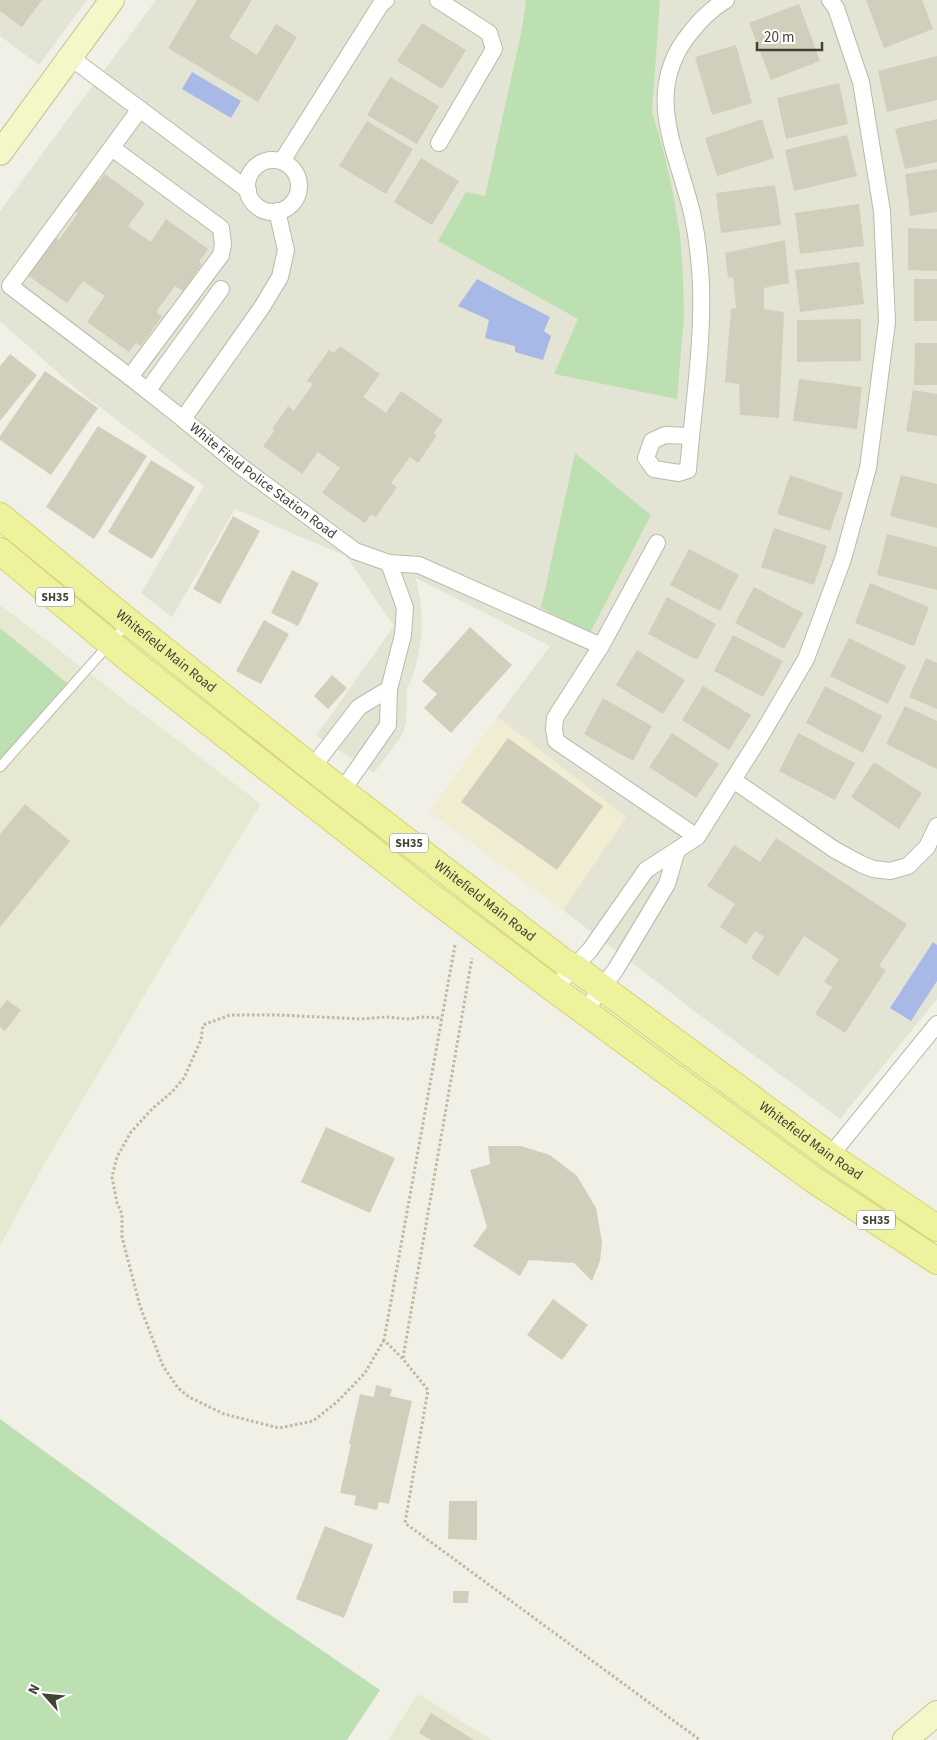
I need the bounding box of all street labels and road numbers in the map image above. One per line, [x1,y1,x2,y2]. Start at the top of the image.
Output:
street label: White Field Police Station Road [185,418,341,544]
road number: SH35 [36,588,74,606]
street label: Whitefield Main Road [111,605,220,698]
road number: SH35 [390,834,428,852]
street label: Whitefield Main Road [430,855,540,947]
street label: Whitefield Main Road [755,1097,867,1185]
road number: SH35 [857,1210,895,1230]

